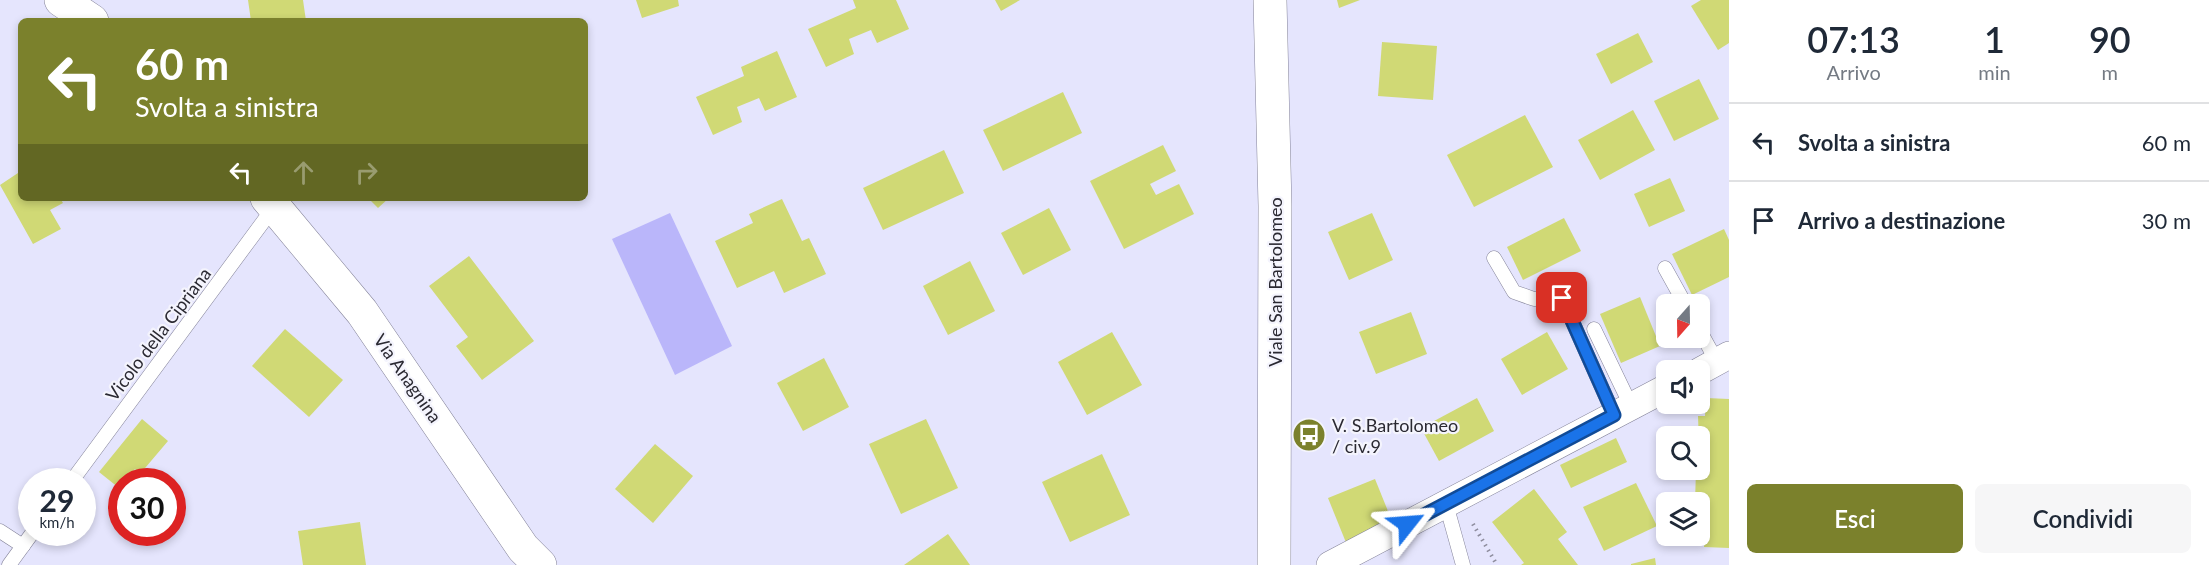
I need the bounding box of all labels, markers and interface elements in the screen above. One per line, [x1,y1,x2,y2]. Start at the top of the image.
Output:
text: 07:13 [1807,17,1900,61]
text: 1 [1984,17,2005,61]
text: 90 [2089,17,2131,61]
text: 60 m [135,39,229,89]
icon: left [36,42,114,120]
text: Arrivo [1826,60,1881,84]
text: min [1978,60,2011,84]
text: m [2102,60,2118,84]
text: Svolta a sinistra [135,90,319,123]
icon: left [1747,126,1780,159]
text: Svolta a sinistra [1798,129,1950,156]
text: 60 m [2142,129,2191,156]
icon: left [224,156,257,189]
icon: ahead [287,156,320,189]
icon: right [350,156,383,189]
street label: Viale San Bartolomeo [1264,197,1286,367]
icon: arrive [1747,204,1780,237]
text: Arrivo a destinazione [1798,207,2005,234]
text: 30 m [2142,207,2191,234]
street label: Vicolo della Cipriana [101,263,215,405]
pin [1536,272,1587,323]
icon: arrive [1545,281,1578,314]
north arrow [1656,294,1710,348]
map controls [1656,294,1710,546]
street label: Via Anagnina [369,329,447,427]
button: sound [1656,360,1710,414]
place label: V. S.Bartolomeo / civ.9 [1332,414,1458,457]
bus stop icon: V. S.Bartolomeo / civ.9 [1291,417,1327,453]
button: search [1656,426,1710,480]
speed limit sign: 30 [108,468,186,546]
text: 29 [40,482,74,518]
button: Esci [1747,484,1963,553]
button: Condividi [1975,484,2191,553]
position arrow [1375,492,1439,556]
button: layers [1656,492,1710,546]
text: km/h [39,513,75,531]

